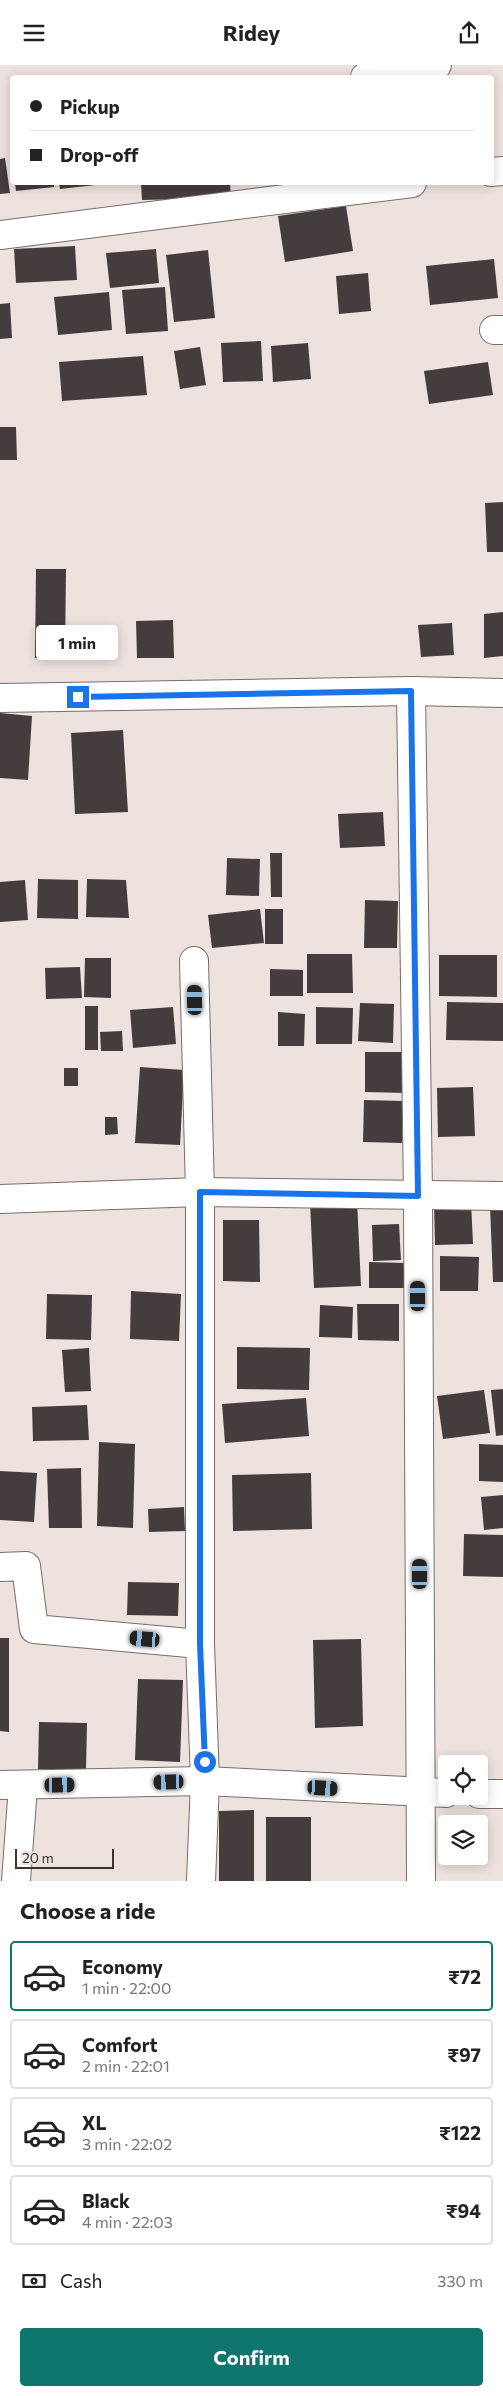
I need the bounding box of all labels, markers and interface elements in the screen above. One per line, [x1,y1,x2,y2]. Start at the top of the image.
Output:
icon: menu [20,19,48,47]
text: Ridey [223,19,280,46]
icon: share [455,19,483,47]
text: Pickup [60,95,120,118]
text: Drop-off [60,143,139,166]
callout: 1 min [37,625,119,659]
text: 1 min [58,633,96,652]
route end [67,686,89,708]
car [187,985,202,1015]
car [410,1281,425,1311]
car [412,1559,427,1589]
car [129,1630,160,1648]
route start [194,1751,216,1773]
map controls [438,1755,488,1865]
button: locate [438,1755,488,1805]
car [153,1774,184,1790]
car [44,1777,75,1793]
car [307,1780,338,1796]
button: layers [438,1815,488,1865]
scale bar [15,1846,114,1869]
text: 20 m [22,1849,54,1866]
text: Choose a ride [20,1897,155,1924]
icon: car [22,1954,67,1999]
text: Economy [82,1955,163,1978]
text: ₹72 [448,1965,481,1988]
text: 1 min · 22:00 [82,1978,171,1997]
icon: car [22,2032,67,2077]
text: Comfort [82,2033,158,2056]
text: ₹97 [447,2043,481,2066]
text: 2 min · 22:01 [82,2056,170,2075]
icon: car [22,2110,67,2155]
text: XL [82,2111,107,2134]
text: ₹122 [439,2121,481,2144]
text: 3 min · 22:02 [82,2134,172,2153]
icon: car [22,2188,67,2233]
text: Black [82,2189,130,2212]
text: ₹94 [446,2199,481,2222]
text: 4 min · 22:03 [82,2212,173,2231]
icon: cash [20,2267,48,2295]
text: Cash [60,2269,102,2292]
text: 330 m [437,2271,483,2290]
button: Confirm [20,2328,483,2386]

